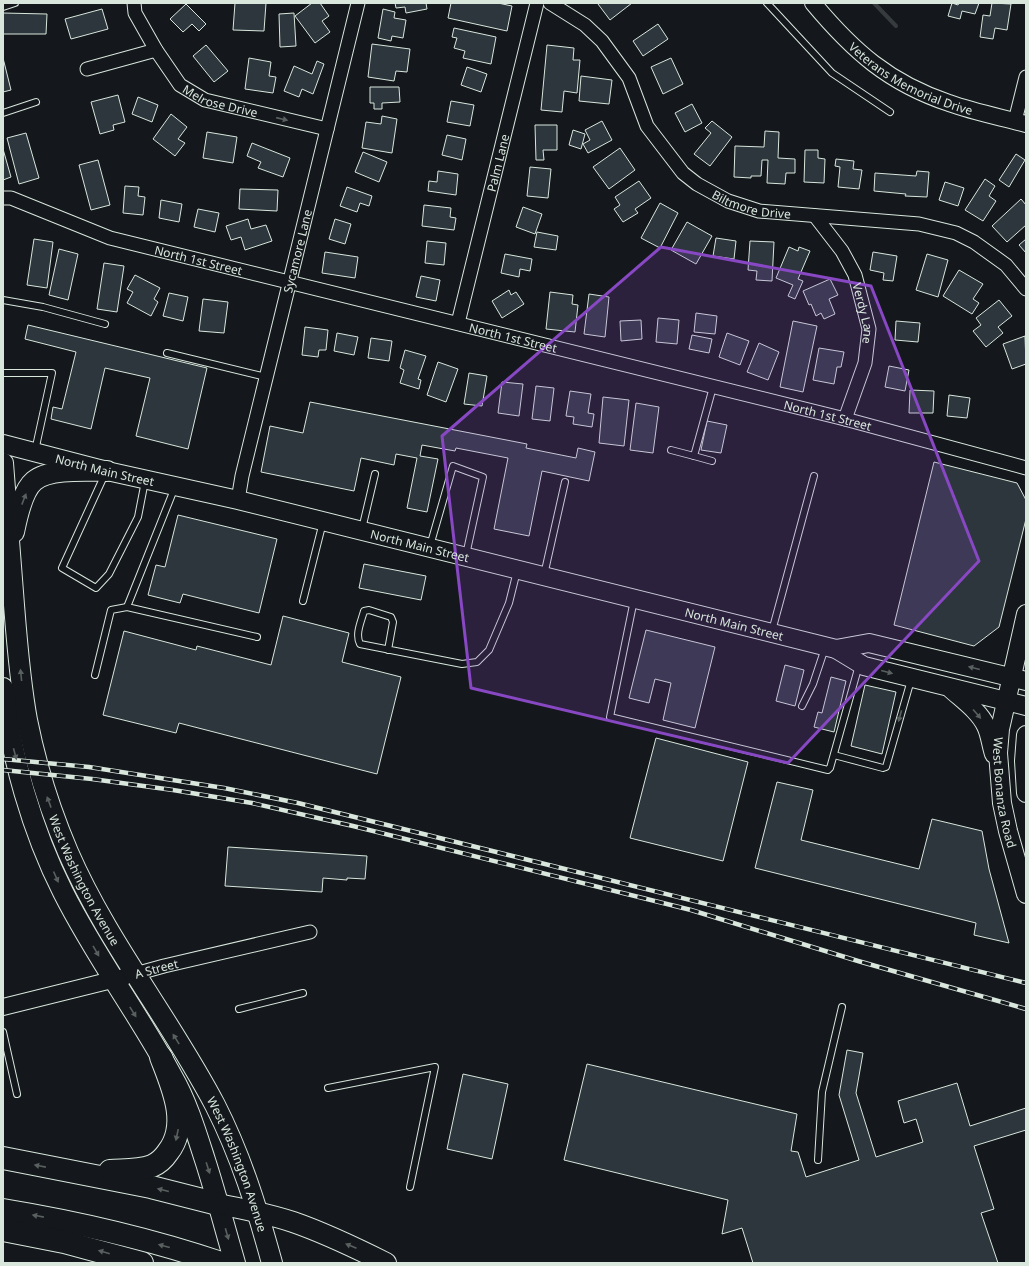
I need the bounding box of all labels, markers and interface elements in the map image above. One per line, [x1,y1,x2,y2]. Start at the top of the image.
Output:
street label: Veterans Memorial Drive [845,38,975,119]
street label: Melrose Drive [180,80,260,121]
one-way arrow [276,116,288,122]
street label: Palm Lane [482,132,513,193]
street label: Biltmore Drive [709,186,792,222]
street label: Sycamore Lane [279,207,316,295]
street label: North 1st Street [153,241,245,279]
street label: Verdy Lane [849,281,877,345]
street label: North 1st Street [467,318,559,356]
street label: North 1st Street [782,396,874,434]
street label: North Main Street [54,449,156,490]
one-way arrow [21,492,27,504]
street label: North Main Street [369,525,472,566]
street label: North Main Street [683,603,786,644]
one-way arrow [968,665,980,671]
one-way arrow [17,669,24,681]
one-way arrow [882,669,894,675]
one-way arrow [973,708,982,719]
one-way arrow [897,710,903,722]
street label: West Bonanza Road [989,736,1021,850]
one-way arrow [12,748,18,760]
one-way arrow [46,795,52,807]
street label: West Washington Avenue [45,812,124,949]
one-way arrow [53,871,59,883]
one-way arrow [92,945,99,957]
street label: A Street [133,954,180,982]
one-way arrow [129,1007,137,1017]
one-way arrow [173,1033,180,1045]
street label: West Washington Avenue [204,1094,271,1234]
one-way arrow [174,1129,180,1141]
one-way arrow [34,1162,46,1168]
one-way arrow [205,1162,211,1174]
one-way arrow [157,1186,169,1192]
one-way arrow [32,1213,44,1219]
one-way arrow [224,1228,230,1240]
one-way arrow [158,1243,170,1249]
one-way arrow [344,1243,356,1249]
one-way arrow [98,1249,110,1255]

